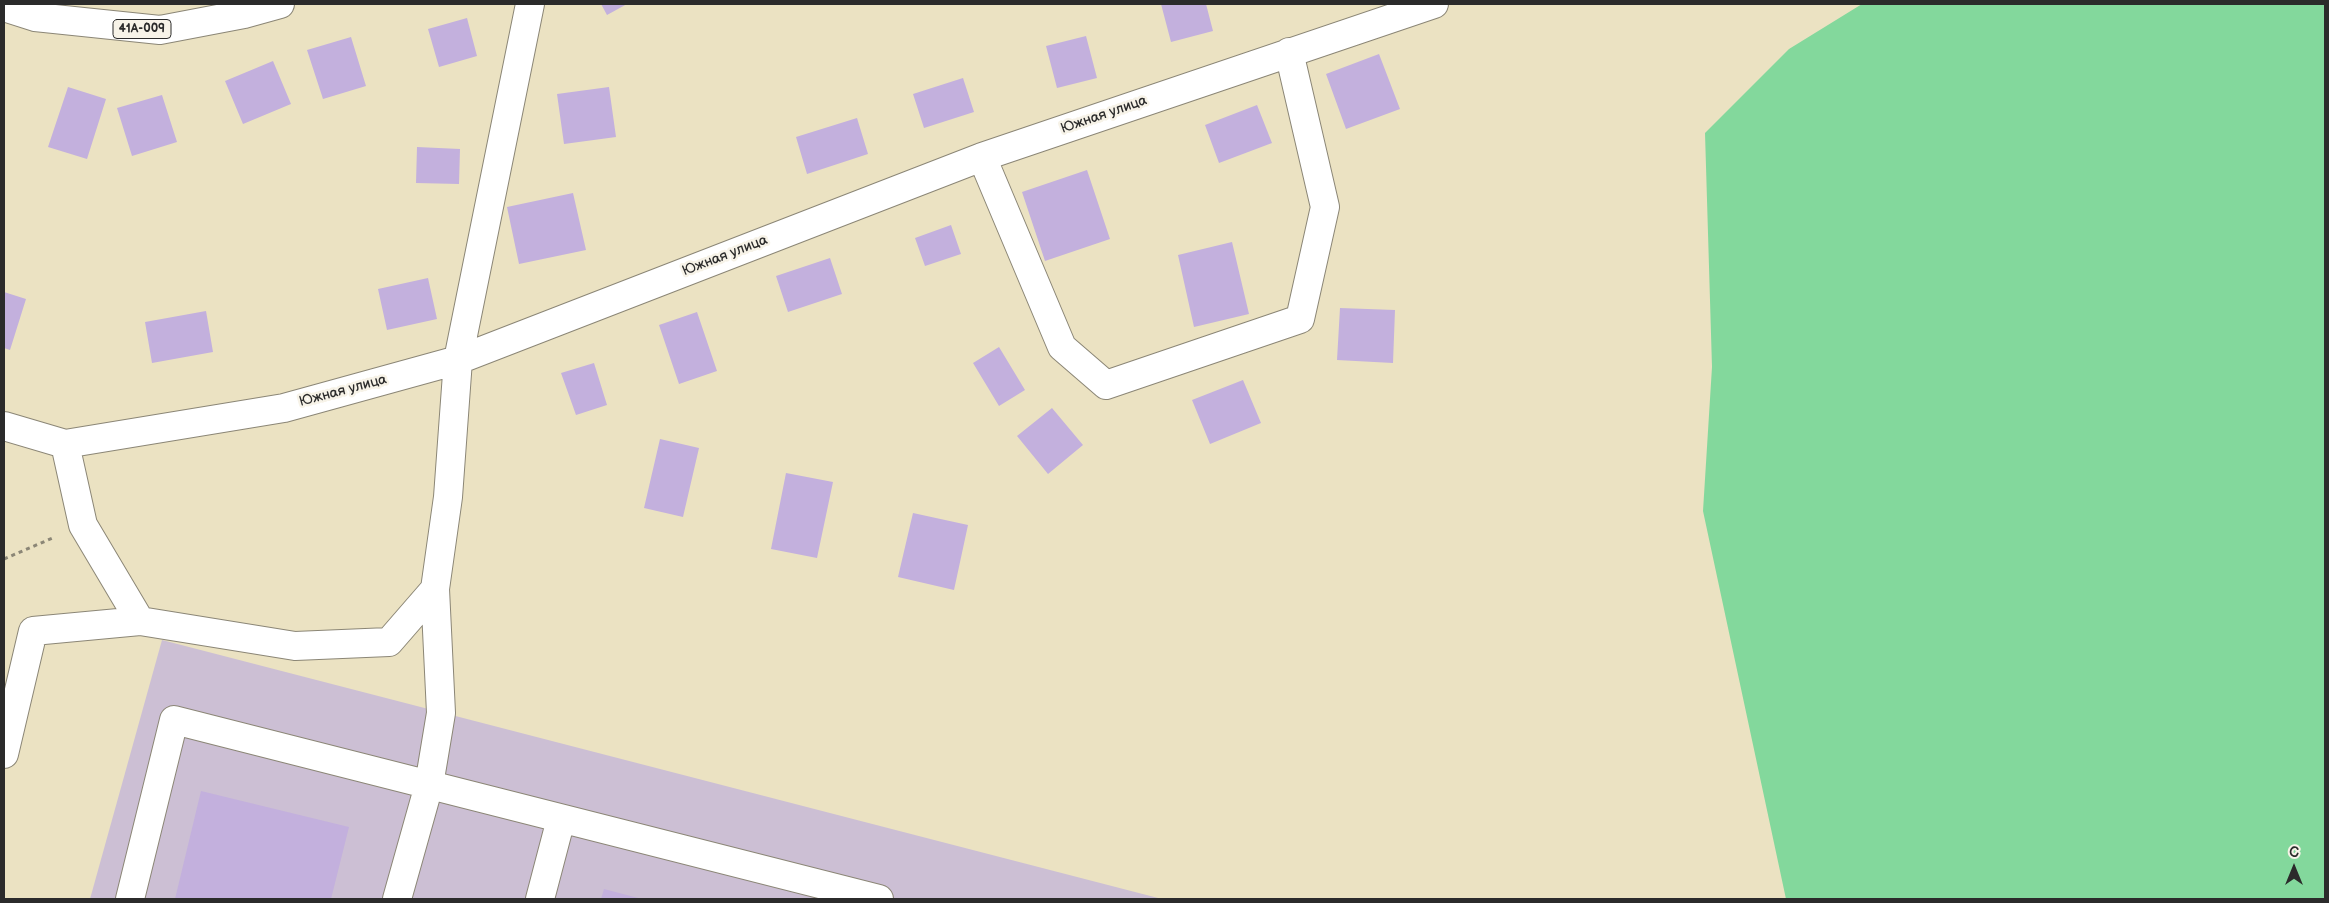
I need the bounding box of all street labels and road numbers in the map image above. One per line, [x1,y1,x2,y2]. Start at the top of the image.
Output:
road number: 41А-009 [113,20,171,38]
street label: Южная улица [1059,92,1149,138]
street label: Южная улица [680,232,770,280]
street label: Южная улица [297,371,389,411]

